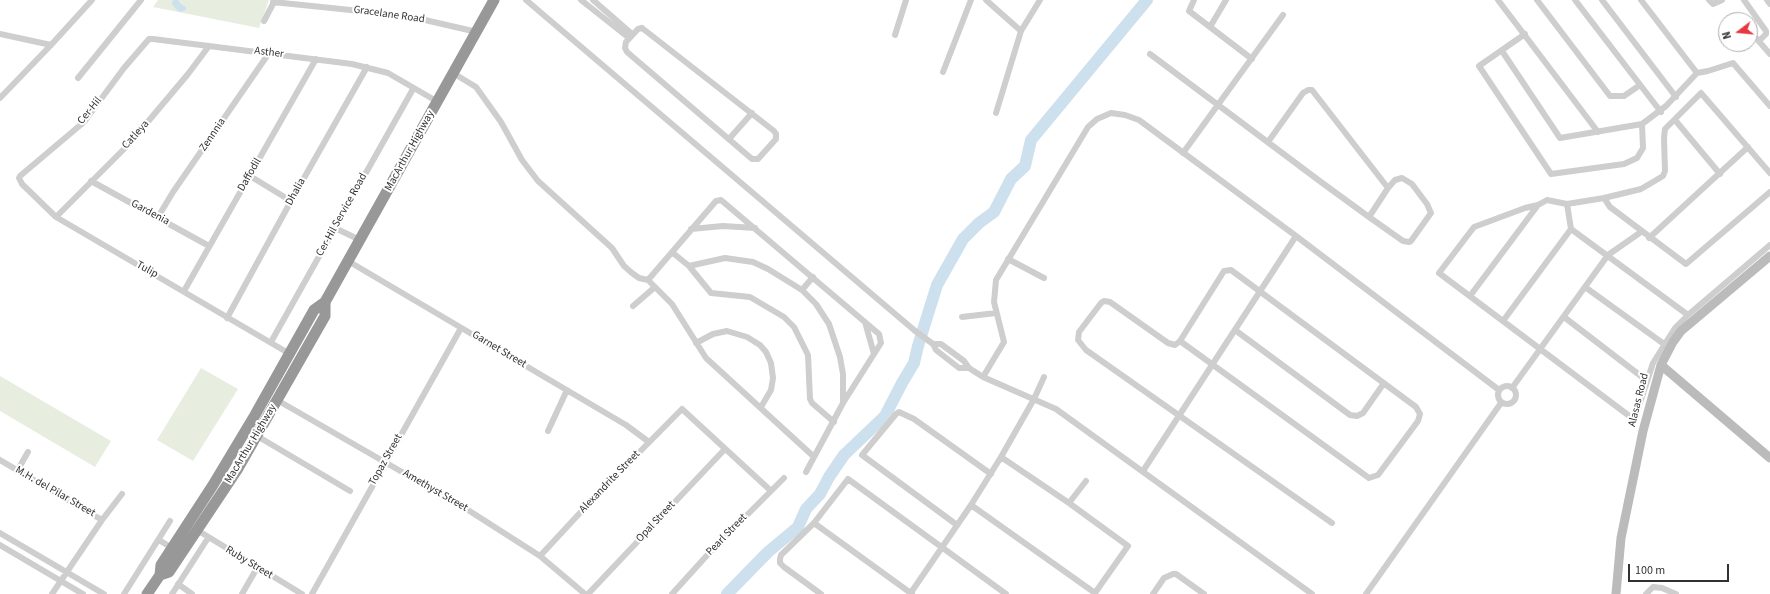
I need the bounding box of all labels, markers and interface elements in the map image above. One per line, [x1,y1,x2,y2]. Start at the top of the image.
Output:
street label: Gracelane Road [353,3,425,27]
north arrow [1718,12,1758,52]
text: N [1719,30,1735,41]
street label: Asther [254,45,284,61]
street label: Cer-Hil [75,95,105,127]
street label: MacArthur Highway [382,108,438,194]
street label: Zennnia [197,116,229,154]
street label: Catleya [120,118,152,152]
street label: Daffodil [235,156,265,194]
street label: Cer-Hil Service Road [314,171,370,259]
street label: Dhalia [283,176,309,208]
street label: Gardenia [128,197,172,229]
street label: Tulip [134,259,160,281]
street label: Garnet Street [469,329,529,371]
street label: Alasas Road [1626,372,1652,428]
street label: MacArthur Highway [222,402,280,486]
street label: Topaz Street [366,432,406,488]
street label: Alexandrite Street [577,448,643,516]
street label: M.H. del Pilar Street [13,464,97,520]
street label: Amethyst Street [400,467,470,515]
street label: Opal Street [634,499,678,545]
street label: Pearl Street [704,511,750,559]
street label: Ruby Street [223,544,275,582]
scale bar [1630,556,1731,582]
text: 100 m [1635,562,1665,579]

